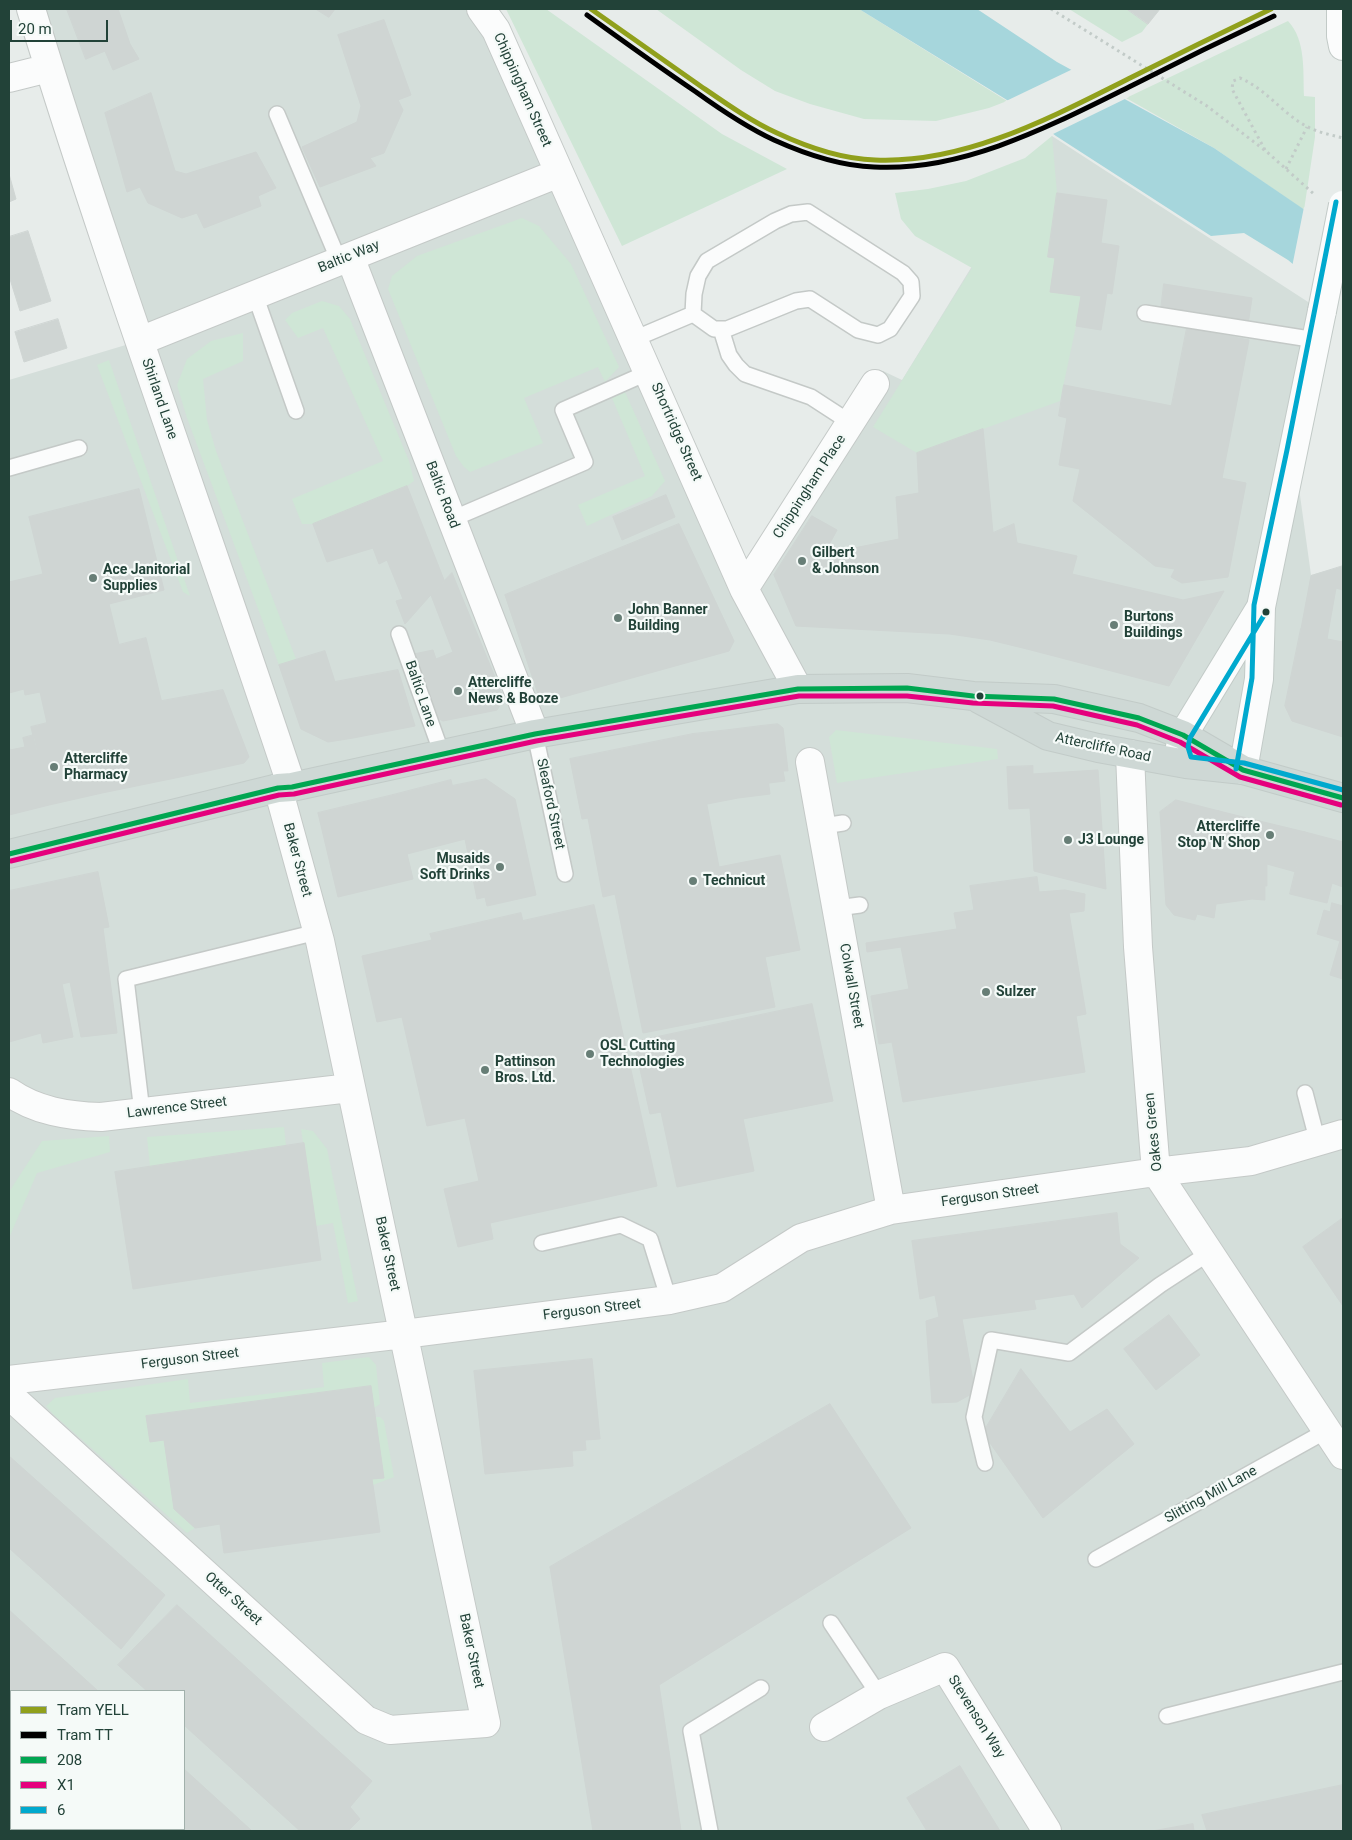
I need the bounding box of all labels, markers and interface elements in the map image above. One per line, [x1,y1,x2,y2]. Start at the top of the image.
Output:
scale bar [12,10,110,42]
text: 20 m [18,20,52,38]
street label: Chippingham Street [489,30,555,150]
street label: Baltic Way [316,237,382,277]
street label: Shirland Lane [137,356,181,442]
street label: Shortridge Street [647,380,705,484]
street label: Chippingham Place [770,432,850,542]
street label: Baltic Road [421,459,463,531]
place label: Gilbert & Johnson [812,545,879,578]
marker: Gilbert & Johnson [796,555,808,567]
place label: Ace Janitorial Supplies [103,562,190,594]
marker: Ace Janitorial Supplies [87,572,99,584]
place label: John Banner Building [628,602,708,634]
unlabelled marker [1261,607,1271,617]
place label: Burtons Buildings [1124,609,1183,642]
marker: John Banner Building [612,612,624,624]
marker: Burtons Buildings [1108,619,1120,631]
street label: Baltic Lane [401,659,439,729]
place label: Attercliffe News & Booze [468,675,558,708]
marker: Attercliffe News & Booze [452,685,464,697]
unlabelled marker [975,691,985,701]
street label: Attercliffe Road [1054,730,1152,766]
place label: Attercliffe Pharmacy [64,751,127,784]
street label: Sleaford Street [532,757,568,851]
marker: Attercliffe Pharmacy [48,761,60,773]
place label: Attercliffe Stop 'N' Shop [1177,819,1260,852]
street label: Baker Street [279,821,315,899]
marker: Attercliffe Stop 'N' Shop [1264,829,1276,841]
place label: J3 Lounge [1078,832,1144,848]
marker: J3 Lounge [1062,834,1074,846]
place label: Musaids Soft Drinks [420,851,490,884]
marker: Musaids Soft Drinks [494,861,506,873]
place label: Technicut [703,873,765,889]
marker: Technicut [687,875,699,887]
street label: Colwall Street [835,942,867,1030]
place label: Sulzer [996,984,1036,1000]
marker: Sulzer [980,986,992,998]
place label: OSL Cutting Technologies [600,1038,685,1070]
marker: OSL Cutting Technologies [584,1048,596,1060]
place label: Pattinson Bros. Ltd. [495,1054,556,1086]
marker: Pattinson Bros. Ltd. [479,1064,491,1076]
street label: Oakes Green [1142,1092,1166,1172]
street label: Lawrence Street [126,1094,228,1122]
street label: Ferguson Street [940,1181,1040,1211]
street label: Baker Street [371,1215,403,1293]
street label: Ferguson Street [542,1296,642,1324]
street label: Ferguson Street [140,1345,240,1373]
street label: Slitting Mill Lane [1162,1463,1260,1527]
street label: Otter Street [201,1569,265,1629]
street label: Baker Street [455,1612,487,1690]
street label: Stevenson Way [944,1672,1008,1762]
legend [10,1690,185,1830]
text: Tram YELL [57,1701,129,1719]
text: Tram TT [57,1726,113,1744]
text: 208 [57,1751,82,1769]
text: X1 [57,1776,75,1794]
text: 6 [57,1801,65,1819]

